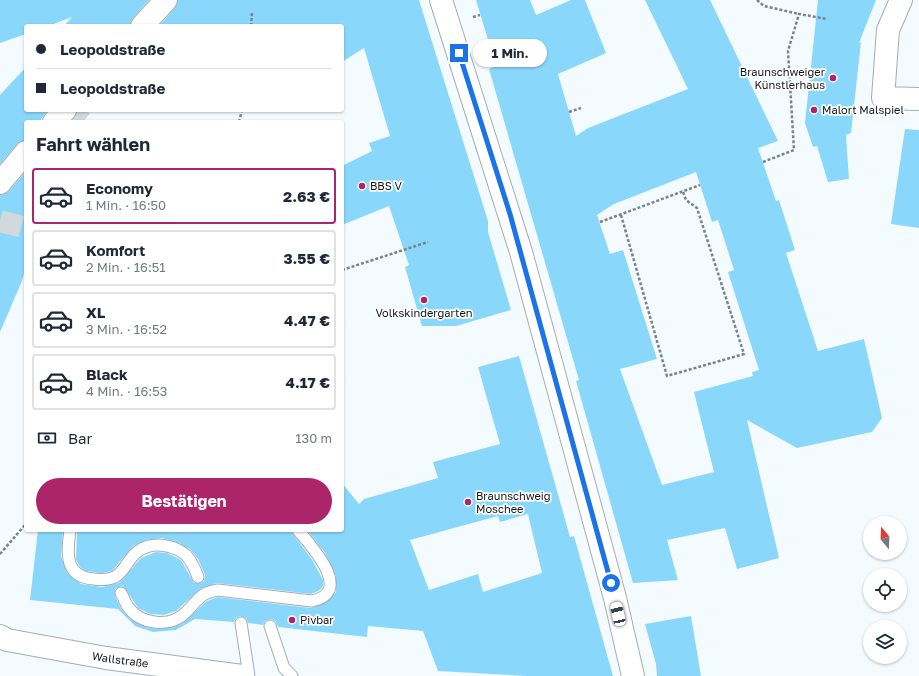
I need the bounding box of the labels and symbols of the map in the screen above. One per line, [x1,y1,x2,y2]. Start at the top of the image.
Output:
callout: 1 Min. [473,39,547,67]
route end [450,44,468,62]
place label: Braunschweiger Künstlerhaus [740,65,826,91]
marker: Braunschweiger Künstlerhaus [828,73,838,83]
place label: Malort Malspiel [822,103,904,116]
marker: Malort Malspiel [809,105,819,115]
place label: BBS V [370,179,403,192]
marker: BBS V [357,181,367,191]
marker: Volkskindergarten [419,295,429,305]
place label: Volkskindergarten [375,306,473,319]
place label: Braunschweig Moschee [476,489,551,515]
marker: Braunschweig Moschee [463,497,473,507]
north arrow [863,516,907,560]
route start [602,574,620,592]
car [609,601,627,627]
place label: Pivbar [300,613,334,626]
marker: Pivbar [287,615,297,625]
street label: Wallstraße [91,649,149,670]

